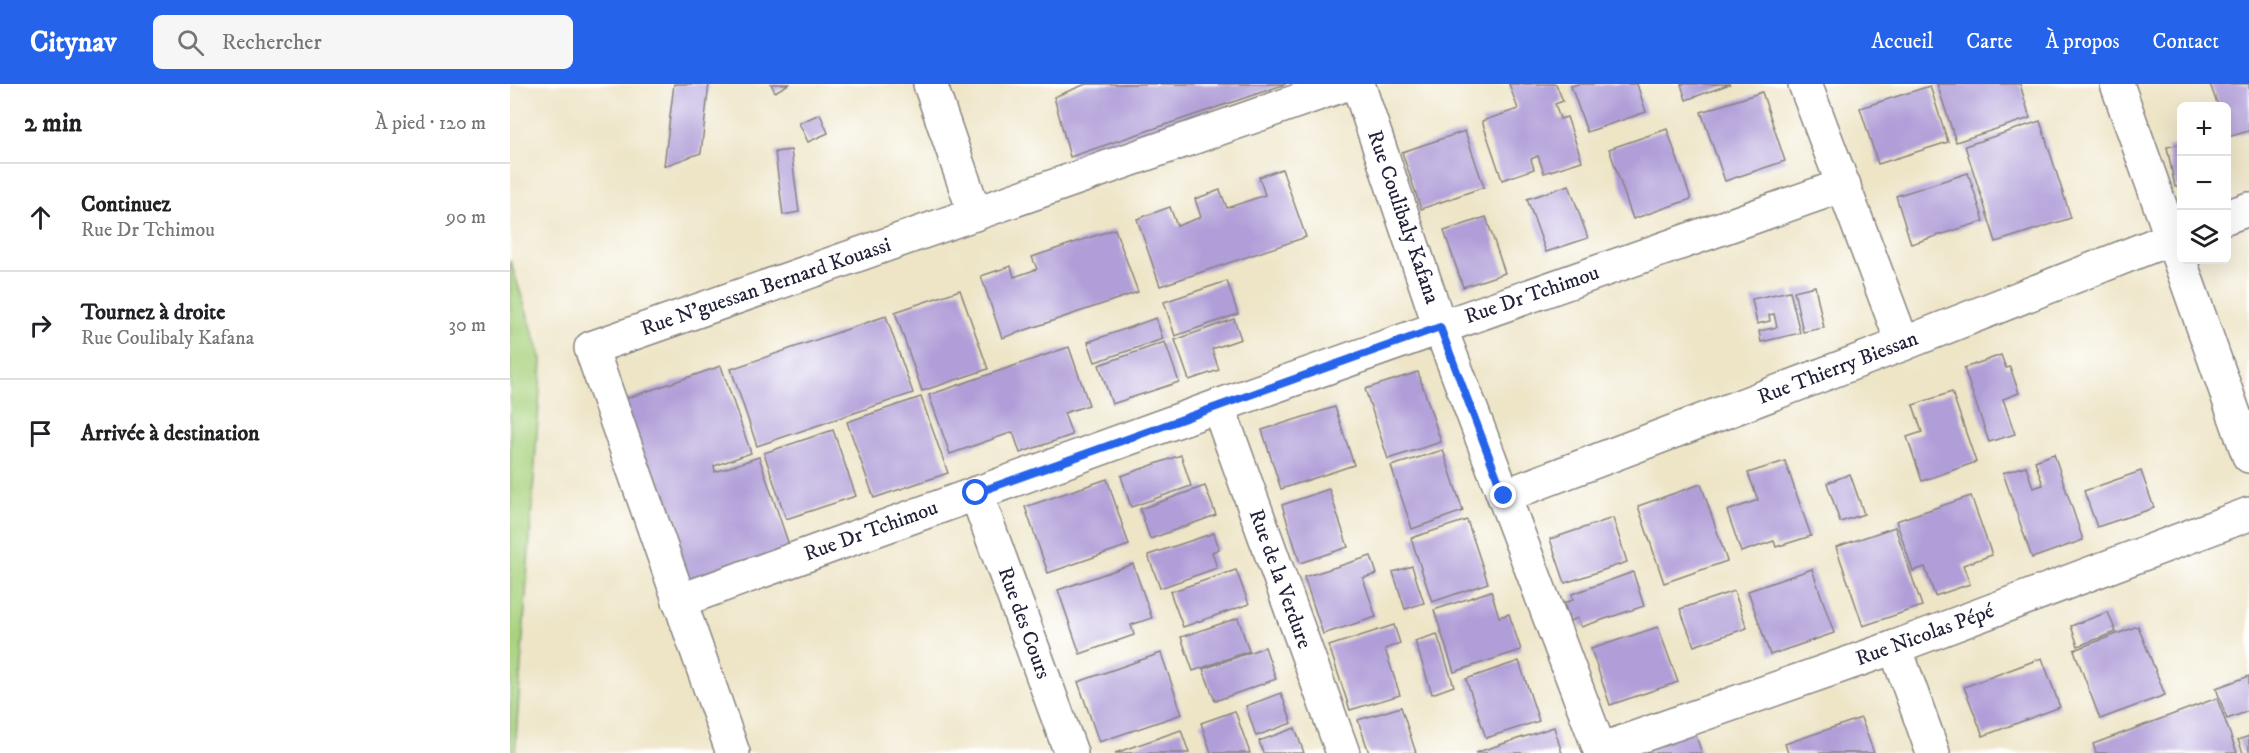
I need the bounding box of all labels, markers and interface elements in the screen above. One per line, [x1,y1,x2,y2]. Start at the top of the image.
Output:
search box [153,15,573,69]
text: Citynav [30,25,117,60]
icon: search [174,26,207,59]
text: Rechercher [222,29,322,56]
text: Accueil [1871,29,1933,55]
text: Carte [1966,29,2012,55]
text: À propos [2045,29,2120,55]
text: Contact [2153,29,2219,55]
map controls [2177,102,2231,264]
button: + [2177,102,2231,156]
text: 2 min [24,107,82,140]
text: À pied · 120 m [375,111,486,136]
street label: Rue Coulibaly Kafana [1361,127,1445,307]
button: − [2177,156,2231,210]
text: Continuez [81,191,171,218]
icon: ahead [24,201,57,234]
text: 90 m [446,205,486,230]
button: layers [2177,210,2231,264]
text: Rue Dr Tchimou [81,218,215,243]
street label: Rue N'guessan Bernard Kouassi [638,232,894,342]
street label: Rue Dr Tchimou [1461,260,1603,330]
text: Tournez à droite [81,299,225,326]
icon: right [24,309,57,342]
text: 30 m [448,313,486,338]
street label: Rue Thierry Biessan [1754,325,1922,411]
text: Rue Coulibaly Kafana [81,326,254,351]
icon: arrive [24,417,57,450]
text: Arrivée à destination [81,420,260,447]
route start [962,479,988,505]
route end [1490,482,1516,508]
street label: Rue Dr Tchimou [801,495,941,567]
street label: Rue de la Verdure [1243,506,1317,653]
street label: Rue des Cours [992,564,1056,682]
street label: Rue Nicolas Pépé [1852,598,1998,672]

